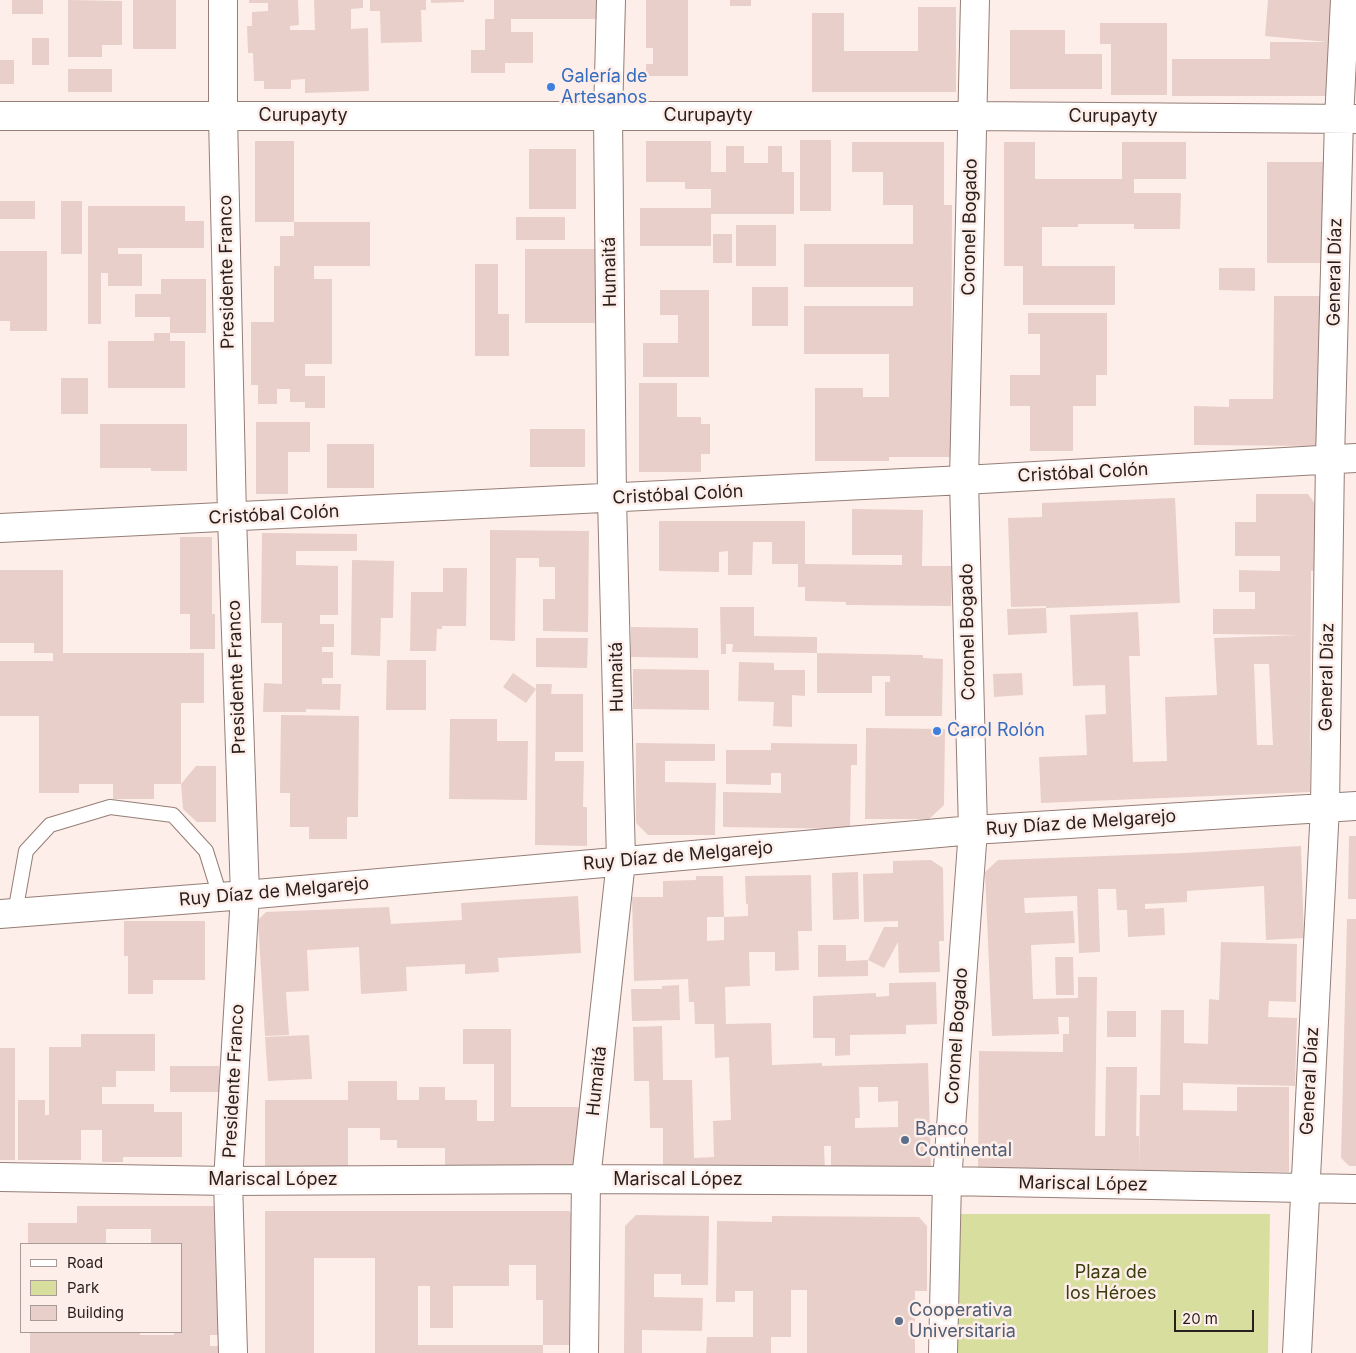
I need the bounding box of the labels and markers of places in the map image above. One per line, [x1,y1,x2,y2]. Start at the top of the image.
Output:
place label: Galería de Artesanos [561,66,647,108]
marker: Galería de Artesanos [545,81,557,93]
place label: Carol Rolón [947,720,1045,742]
marker: Carol Rolón [931,725,943,737]
place label: Banco Continental [915,1119,1012,1162]
marker: Banco Continental [899,1134,911,1146]
place label: Cooperativa Universitaria [909,1300,1016,1342]
marker: Cooperativa Universitaria [893,1315,905,1327]

